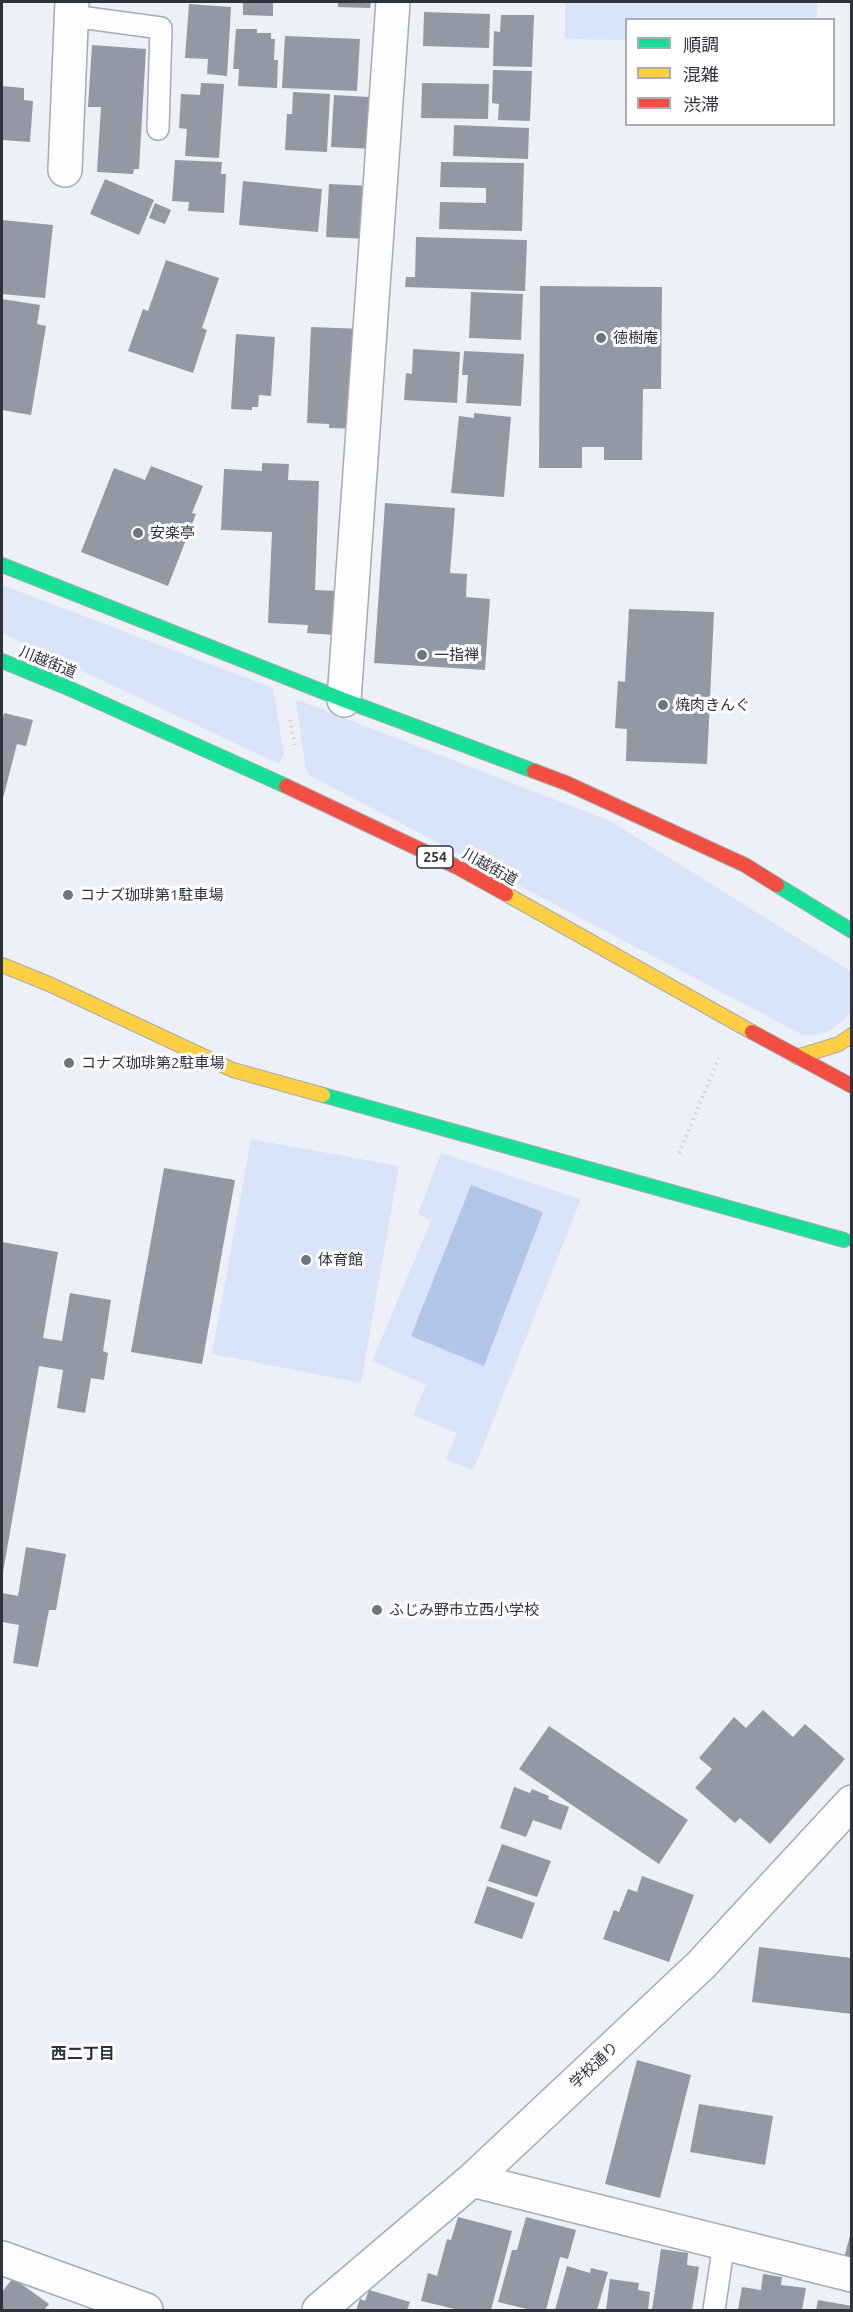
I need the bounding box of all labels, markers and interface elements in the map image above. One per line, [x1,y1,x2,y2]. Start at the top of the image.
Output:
legend [625,18,835,126]
text: 順調 [683,34,719,54]
text: 混雑 [683,64,719,84]
text: 渋滞 [683,94,719,114]
place label: 徳樹庵 [613,329,658,347]
marker: 徳樹庵 [594,331,608,345]
place label: 安楽亭 [150,524,195,542]
marker: 安楽亭 [131,526,145,540]
street label: 川越街道 [17,642,79,682]
place label: 一指禅 [434,646,479,664]
marker: 一指禅 [415,648,429,662]
place label: 焼肉きんぐ [675,696,750,714]
marker: 焼肉きんぐ [656,698,670,712]
street label: 川越街道 [459,845,521,889]
road number: 254 [417,846,453,868]
place label: コナズ珈琲第1駐車場 [80,886,223,904]
marker: コナズ珈琲第1駐車場 [61,888,75,902]
place label: コナズ珈琲第2駐車場 [81,1054,224,1072]
marker: コナズ珈琲第2駐車場 [62,1056,76,1070]
place label: 体育館 [318,1251,363,1269]
marker: 体育館 [299,1253,313,1267]
place label: ふじみ野市立西小学校 [389,1601,539,1619]
marker: ふじみ野市立西小学校 [370,1603,384,1617]
street label: 学校通り [566,2038,622,2092]
district label: 西二丁目 [51,2044,115,2064]

